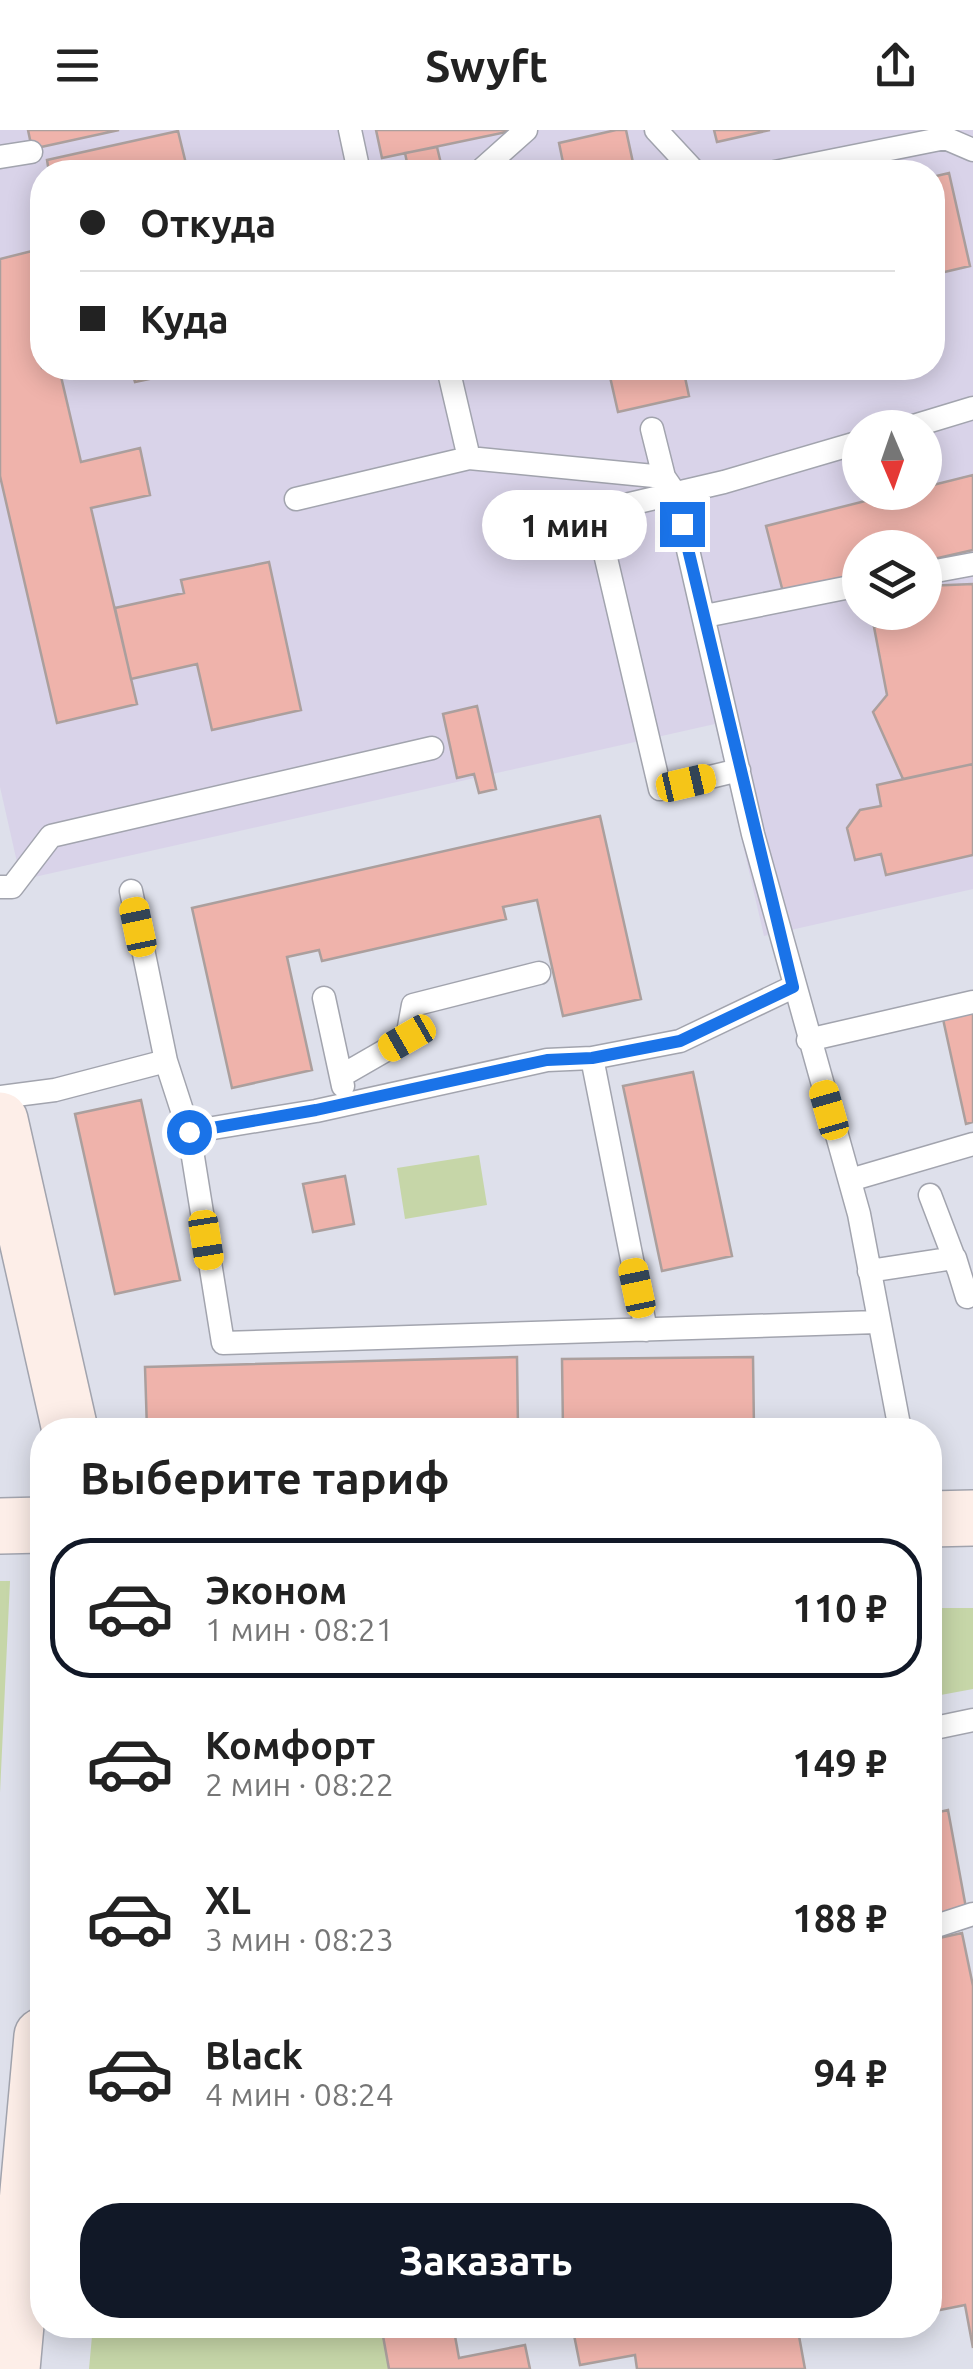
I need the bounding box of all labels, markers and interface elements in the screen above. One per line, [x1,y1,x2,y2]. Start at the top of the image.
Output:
icon: menu [50,38,105,93]
icon: share [868,38,923,93]
text: Swyft [425,40,548,91]
text: Откуда [140,202,276,244]
text: Куда [140,298,229,340]
north arrow [842,410,942,510]
map controls [842,410,942,630]
callout: 1 мин [482,489,647,559]
route end [660,502,705,547]
text: 1 мин [520,507,609,543]
button: layers [842,530,942,630]
car [653,762,719,804]
car [117,895,159,959]
car [374,1010,440,1066]
car [806,1077,852,1143]
route start [167,1110,212,1155]
car [186,1208,226,1272]
car [616,1256,658,1320]
text: Выберите тариф [80,1452,450,1503]
icon: car [85,1563,175,1653]
text: Эконом [205,1569,347,1611]
text: 110 ₽ [792,1587,887,1629]
text: 1 мин · 08:21 [205,1611,394,1647]
icon: car [85,1718,175,1808]
text: Комфорт [205,1724,375,1766]
text: 149 ₽ [792,1742,887,1784]
text: 2 мин · 08:22 [205,1766,394,1802]
icon: car [85,1873,175,1963]
text: XL [205,1879,251,1921]
text: 188 ₽ [792,1897,887,1939]
text: 3 мин · 08:23 [205,1921,394,1957]
icon: car [85,2028,175,2118]
text: Black [205,2034,303,2076]
text: 94 ₽ [814,2052,887,2094]
text: 4 мин · 08:24 [205,2076,394,2112]
button: Заказать [80,2203,892,2318]

